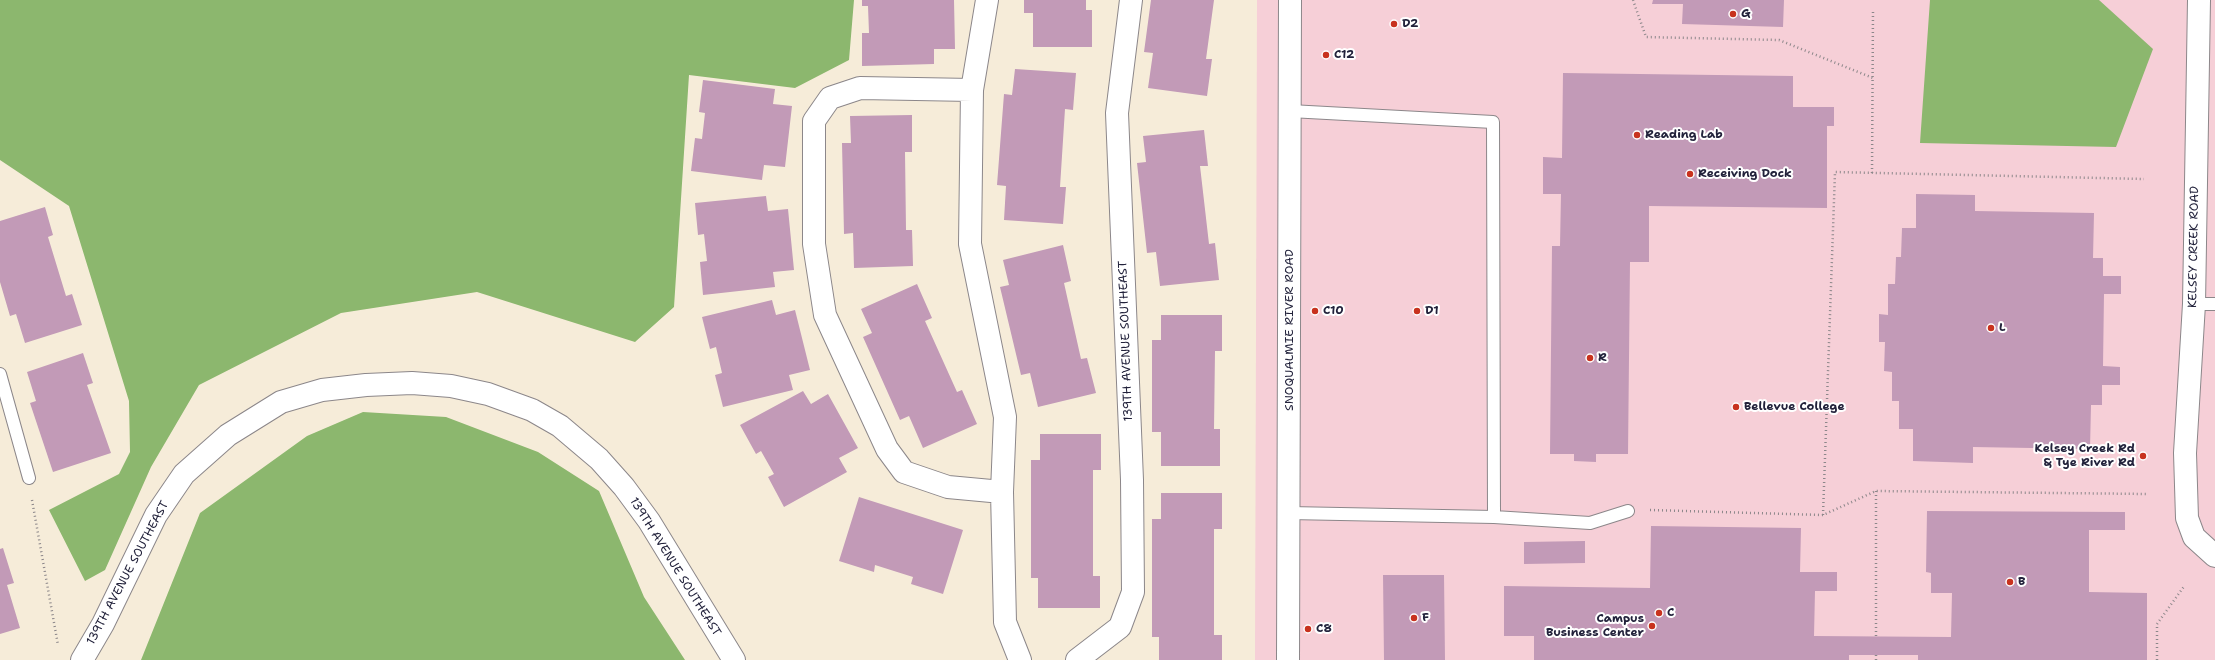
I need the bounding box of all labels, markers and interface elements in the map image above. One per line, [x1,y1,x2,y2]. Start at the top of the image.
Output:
place label: G [1741,7,1751,21]
marker: G [1728,9,1738,19]
place label: D2 [1402,17,1418,31]
marker: D2 [1389,19,1399,29]
place label: C12 [1334,48,1355,62]
marker: C12 [1321,50,1331,60]
place label: Reading Lab [1645,128,1723,142]
marker: Reading Lab [1632,130,1642,140]
place label: Receiving Dock [1698,167,1792,181]
marker: Receiving Dock [1685,169,1695,179]
street label: KELSEY CREEK ROAD [2186,186,2202,308]
street label: SNOQUALMIE RIVER ROAD [1283,249,1297,411]
street label: 139TH AVENUE SOUTHEAST [1116,260,1136,422]
place label: C10 [1323,304,1344,318]
place label: D1 [1425,304,1439,318]
marker: C10 [1310,306,1320,316]
marker: D1 [1412,306,1422,316]
place label: L [1999,321,2005,335]
marker: L [1986,323,1996,333]
place label: R [1598,351,1607,365]
marker: R [1585,353,1595,363]
place label: Bellevue College [1744,400,1845,414]
marker: Bellevue College [1731,402,1741,412]
place label: Kelsey Creek Rd & Tye River Rd [2035,442,2135,470]
marker: Kelsey Creek Rd & Tye River Rd [2138,451,2148,461]
street label: 139TH AVENUE SOUTHEAST [626,495,724,639]
street label: 139TH AVENUE SOUTHEAST [84,499,172,647]
place label: B [2018,575,2025,589]
marker: B [2005,577,2015,587]
place label: C [1667,606,1674,620]
marker: C [1654,608,1664,618]
place label: F [1422,611,1429,625]
place label: Campus Business Center [1546,612,1644,640]
marker: F [1409,613,1419,623]
marker: Campus Business Center [1647,621,1657,631]
place label: C8 [1316,622,1332,636]
marker: C8 [1303,624,1313,634]

